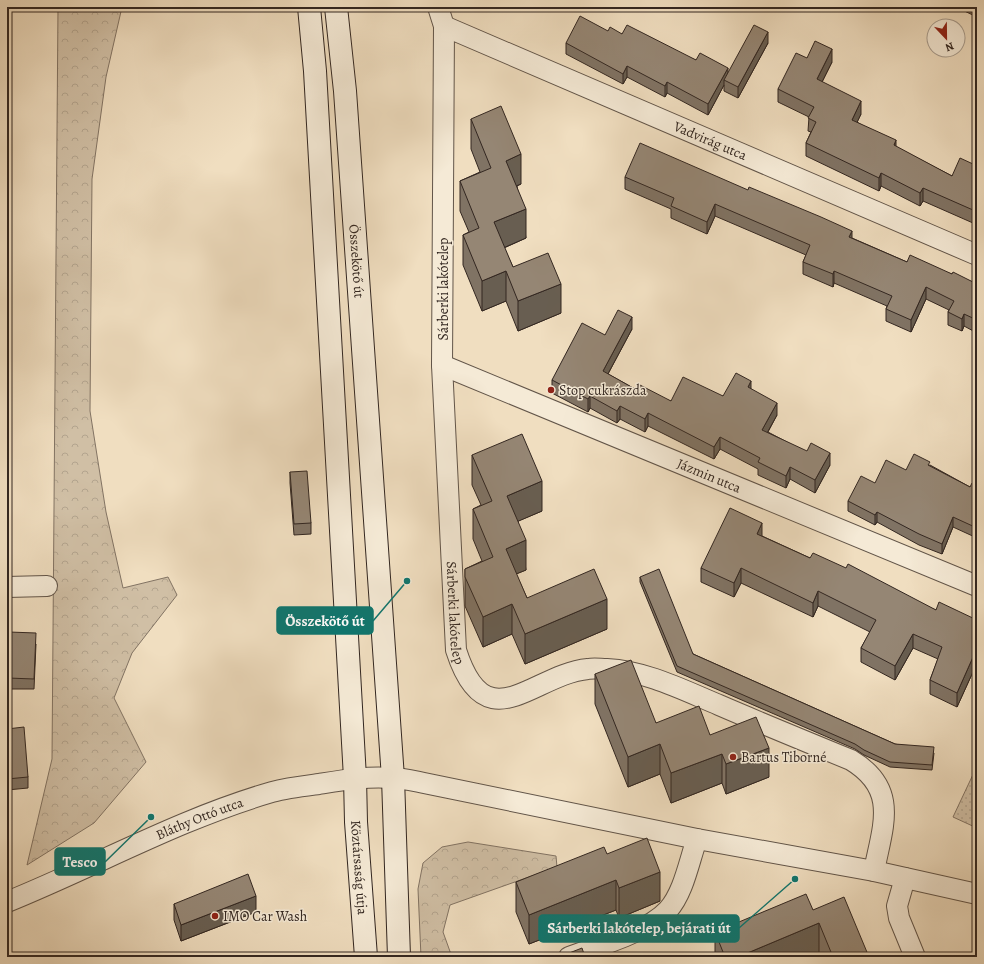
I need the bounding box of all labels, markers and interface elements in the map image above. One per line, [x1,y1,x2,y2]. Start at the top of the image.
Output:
north arrow [926,18,966,58]
text: N [943,38,956,55]
street label: Vadvirág utca [670,116,750,165]
street label: Összekötő út [345,224,369,299]
street label: Sárberki lakótelep [434,237,453,341]
place label: Stop cukrászda [559,381,647,400]
marker: Stop cukrászda [546,385,556,395]
street label: Jázmin utca [674,454,744,497]
street label: Sárberki lakótelep [442,561,470,667]
callout: Összekötő út [277,607,373,634]
text: Összekötő út [285,611,365,631]
place label: Bartus Tiborné [741,748,826,767]
marker: Bartus Tiborné [728,752,738,762]
street label: Bláthy Ottó utca [153,792,246,844]
street label: Köztársaság útja [346,820,372,916]
callout: Tesco [55,848,105,875]
text: Tesco [63,852,98,872]
place label: IMO Car Wash [223,907,308,926]
marker: IMO Car Wash [210,911,220,921]
callout: Sárberki lakótelep, bejárati út [539,915,739,942]
text: Sárberki lakótelep, bejárati út [547,918,731,938]

